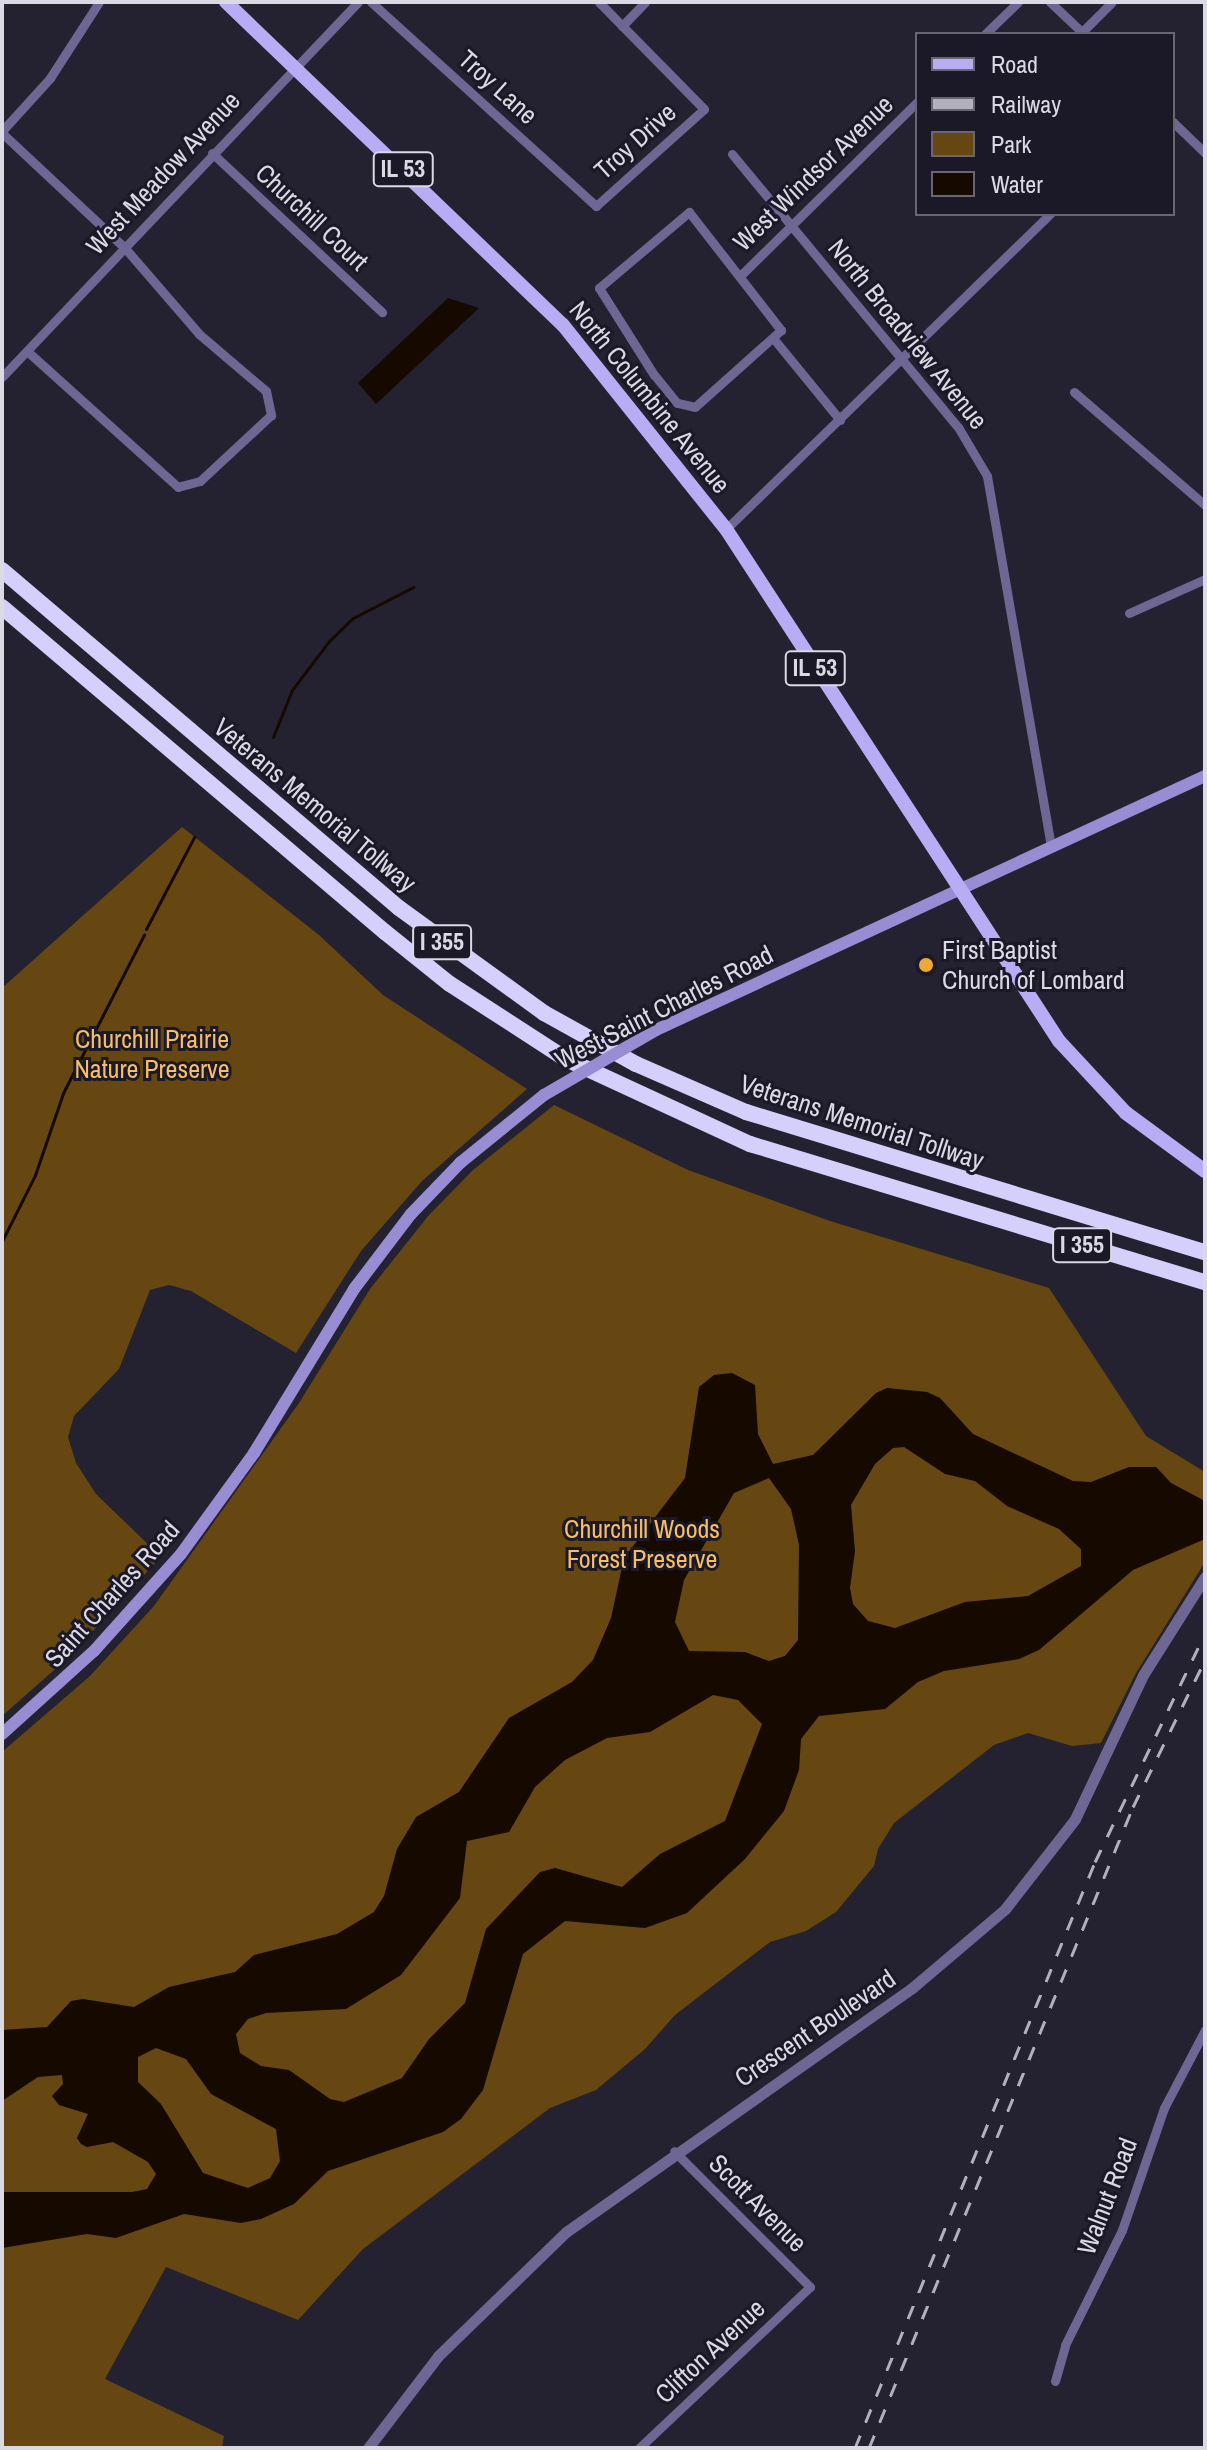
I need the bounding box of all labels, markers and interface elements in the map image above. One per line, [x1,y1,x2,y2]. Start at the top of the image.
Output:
legend [915,32,1175,216]
street label: Troy Lane [452,44,544,130]
text: Road [991,48,1038,80]
street label: West Meadow Avenue [79,85,247,261]
street label: West Windsor Avenue [726,88,900,258]
text: Railway [991,88,1061,120]
street label: Troy Drive [588,96,682,186]
text: Park [991,128,1031,160]
road number: IL 53 [371,149,435,189]
street label: Churchill Court [249,157,375,277]
text: Water [991,168,1043,200]
street label: North Broadview Avenue [821,232,995,436]
street label: North Columbine Avenue [563,294,737,500]
road number: IL 53 [783,648,847,688]
street label: Veterans Memorial Tollway [207,711,423,899]
road number: I 355 [412,922,472,962]
place label: First Baptist Church of Lombard [942,934,1124,996]
street label: West Saint Charles Road [550,939,778,1075]
marker: First Baptist Church of Lombard [917,956,935,974]
park label: Churchill Prairie Nature Preserve [74,1023,230,1084]
street label: Veterans Memorial Tollway [736,1068,988,1176]
road number: I 355 [1052,1225,1112,1265]
park label: Churchill Woods Forest Preserve [564,1513,720,1574]
street label: Saint Charles Road [38,1514,186,1674]
street label: Crescent Boulevard [729,1963,901,2093]
street label: Walnut Road [1070,2133,1144,2259]
street label: Scott Avenue [702,2147,814,2259]
street label: Clifton Avenue [648,2292,772,2410]

